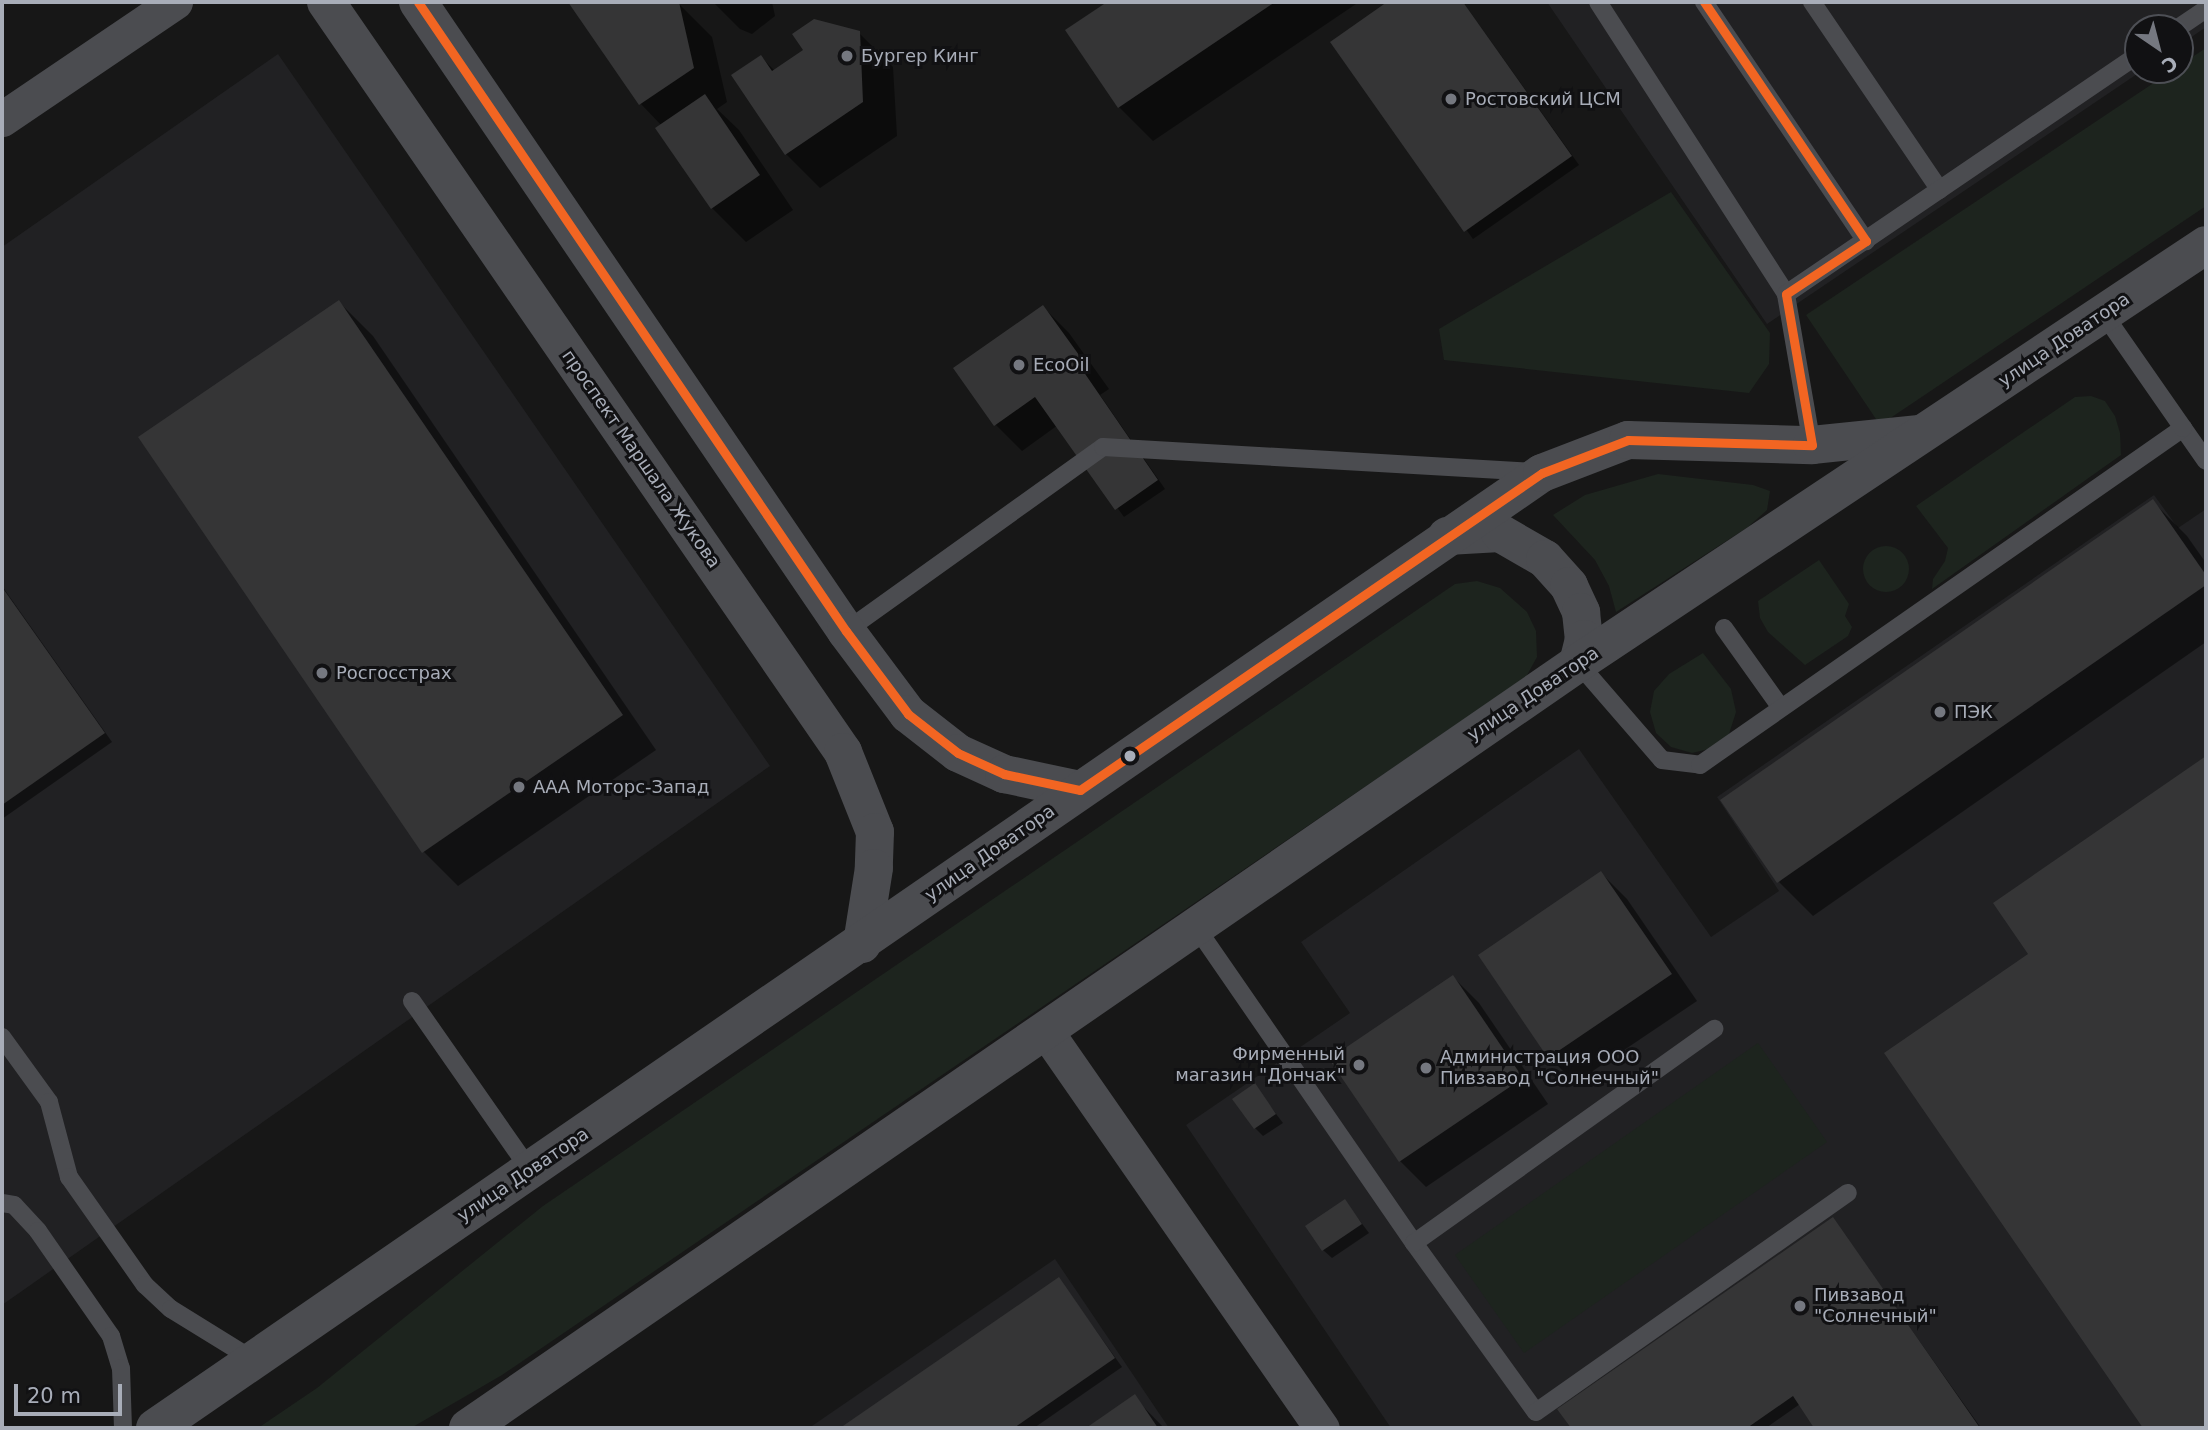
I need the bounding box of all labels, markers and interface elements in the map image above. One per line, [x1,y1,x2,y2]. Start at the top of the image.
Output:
north arrow [2124,14,2194,84]
place label: Бургер Кинг [861,45,979,67]
marker: Бургер Кинг [839,48,855,64]
text: С [2158,52,2182,78]
place label: Ростовский ЦСМ [1465,88,1621,110]
marker: Ростовский ЦСМ [1443,91,1459,107]
street label: улица Доватора [1994,288,2134,392]
street label: проспект Маршала Жукова [557,346,725,572]
place label: EcoOil [1033,354,1089,376]
marker: EcoOil [1011,357,1027,373]
street label: улица Доватора [1463,642,1603,746]
place label: Росгосстрах [336,662,452,684]
marker: Росгосстрах [314,665,330,681]
place label: ПЭК [1954,701,1993,723]
marker: ПЭК [1932,704,1948,720]
unlabelled marker [1123,749,1137,763]
place label: ААА Моторс-Запад [533,776,709,798]
marker: ААА Моторс-Запад [511,779,527,795]
street label: улица Доватора [921,800,1059,906]
place label: Фирменный магазин "Дончак" [1175,1044,1345,1086]
place label: Администрация ООО Пивзавод "Солнечный" [1440,1047,1659,1090]
marker: Фирменный магазин "Дончак" [1351,1057,1367,1073]
marker: Администрация ООО Пивзавод "Солнечный" [1418,1060,1434,1076]
street label: улица Доватора [453,1123,593,1227]
place label: Пивзавод "Солнечный" [1814,1285,1937,1328]
marker: Пивзавод "Солнечный" [1792,1298,1808,1314]
scale bar [18,1370,126,1414]
text: 20 m [27,1384,81,1408]

